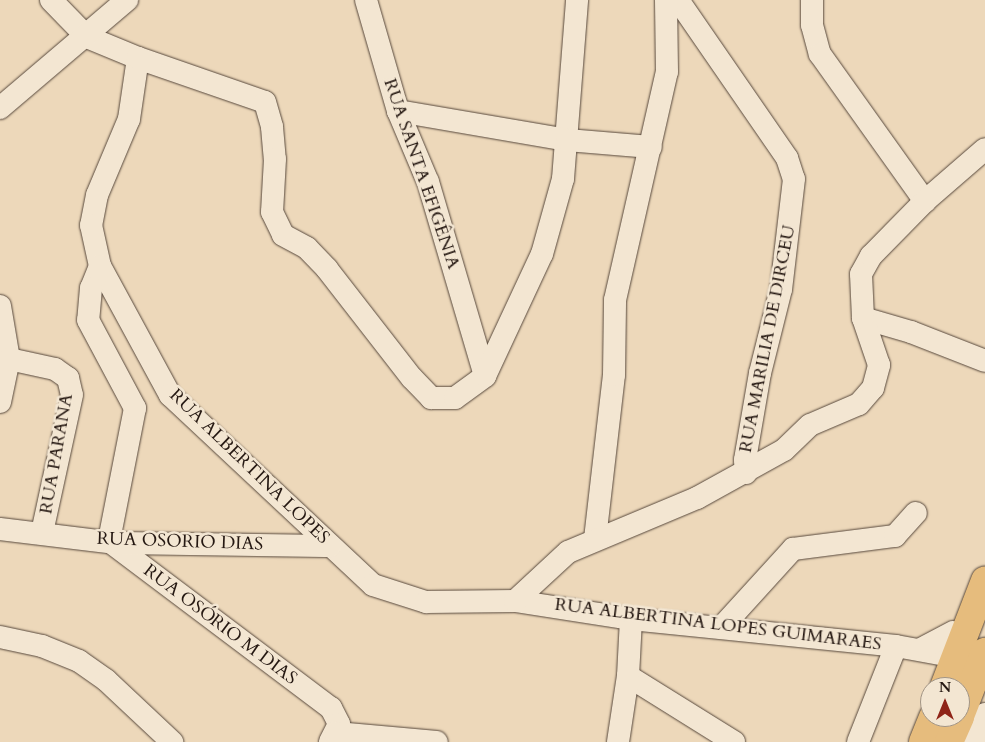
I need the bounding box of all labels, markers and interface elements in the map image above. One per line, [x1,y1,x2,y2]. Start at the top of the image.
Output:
street label: RUA SANTA EFIGÊNIA [378,76,464,272]
street label: RUA MARILIA DE DIRCEU [735,223,801,455]
street label: RUA ALBERTINA LOPES [165,385,333,549]
street label: RUA PARANA [36,392,78,516]
street label: RUA OSORIO DIAS [96,528,264,556]
street label: RUA OSÓRIO M DIAS [139,560,301,690]
street label: RUA ALBERTINA LOPES GUIMARAES [553,594,883,656]
north arrow [920,677,970,727]
text: N [939,678,951,697]

